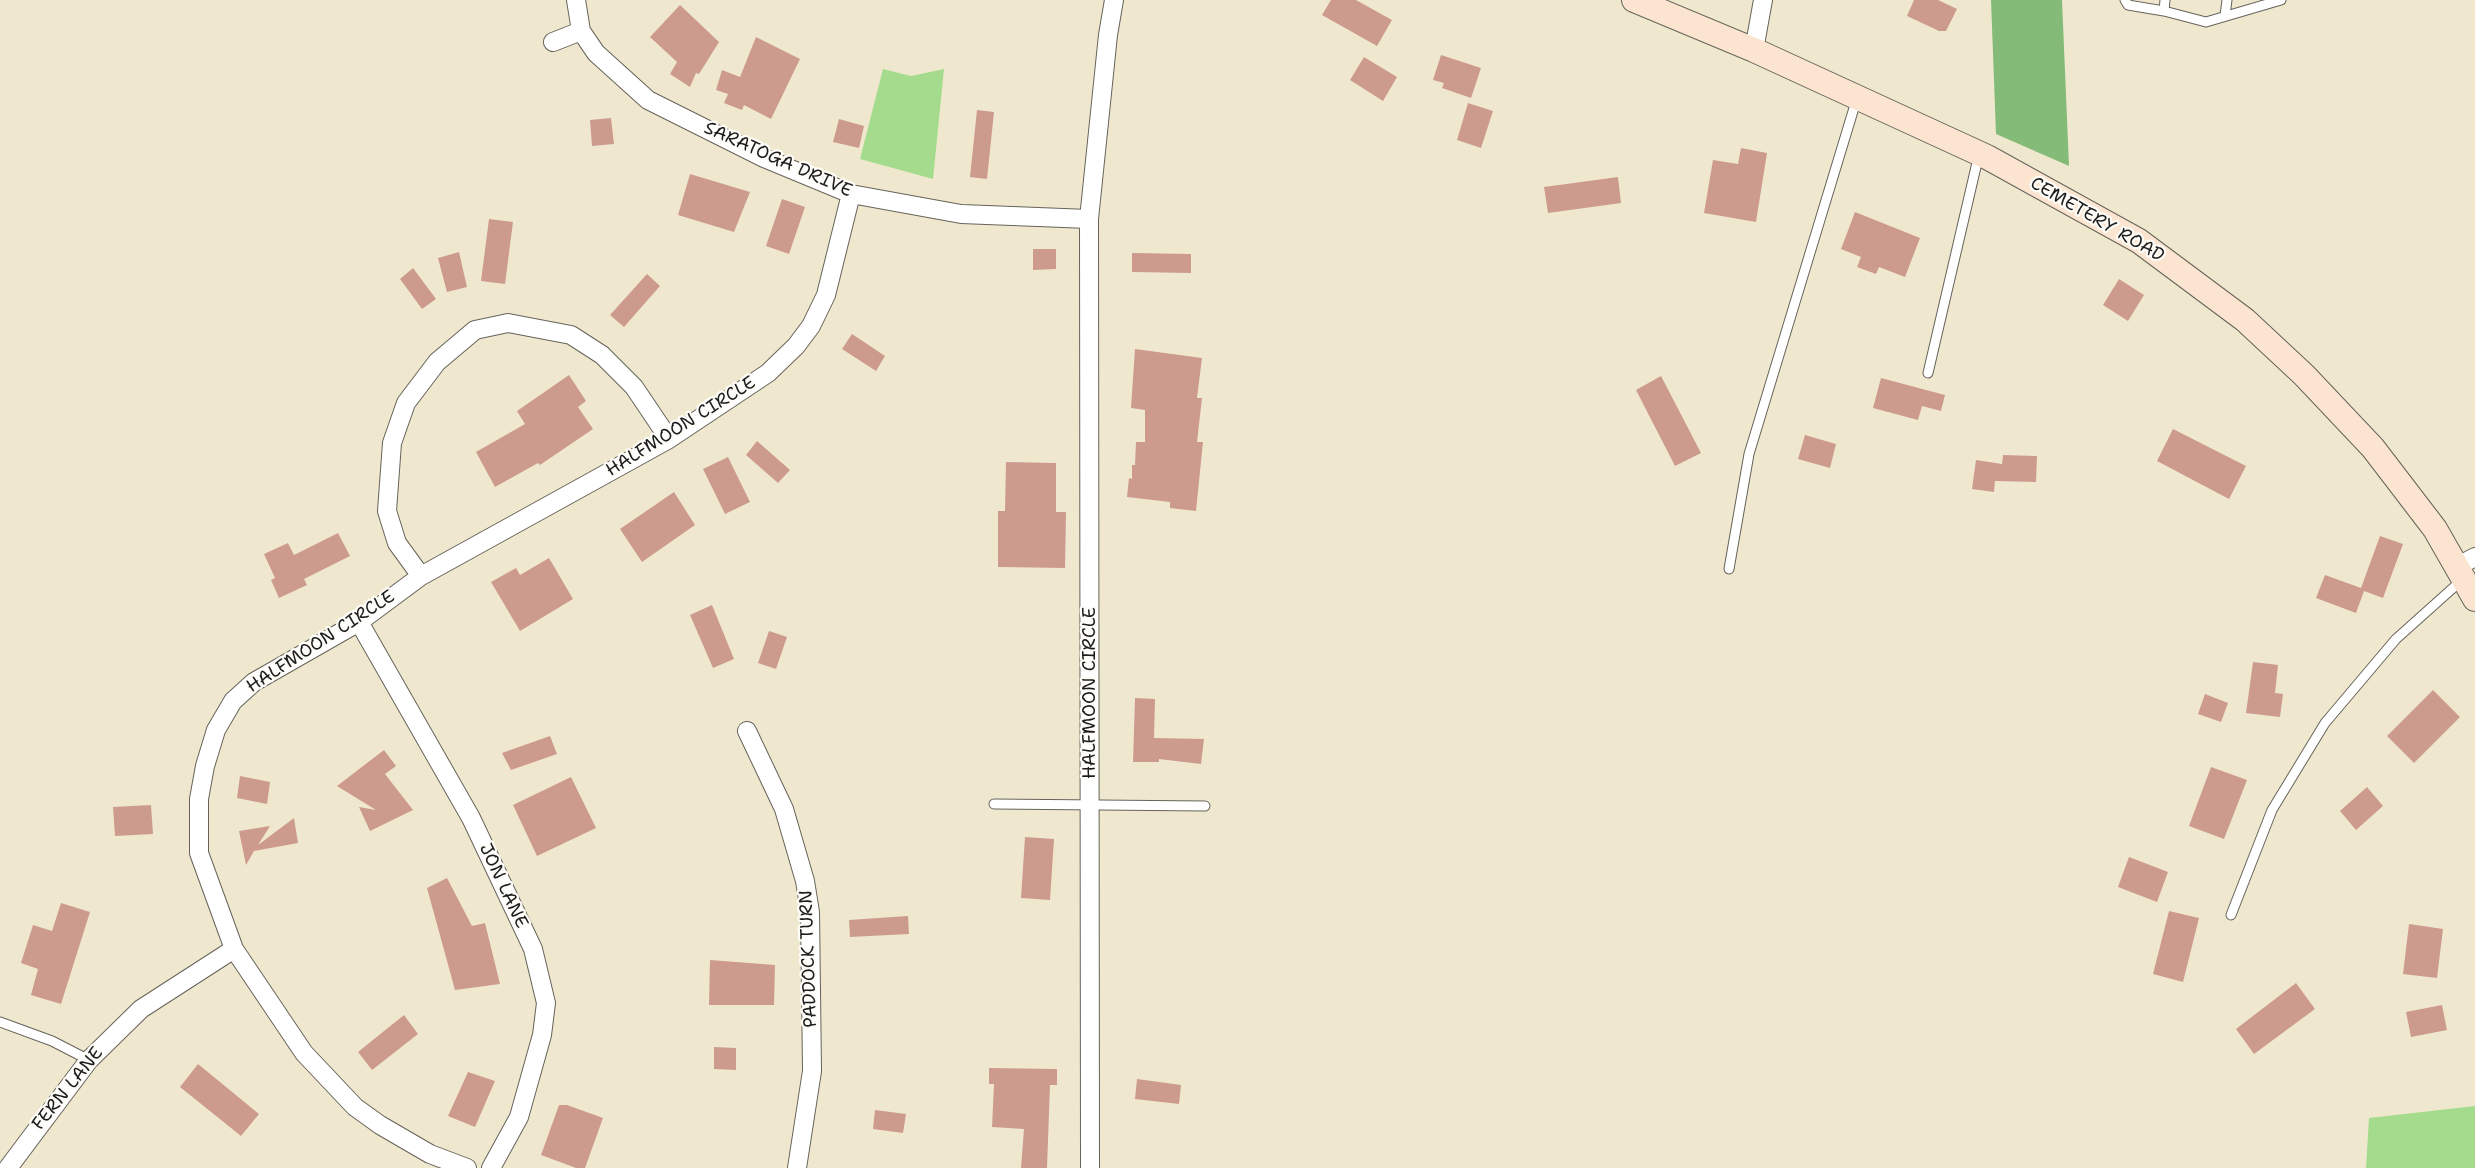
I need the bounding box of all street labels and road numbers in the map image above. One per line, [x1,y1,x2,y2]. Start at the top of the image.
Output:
street label: SARATOGA DRIVE [701,118,855,202]
street label: CEMETERY ROAD [2026,173,2168,267]
street label: HALFMOON CIRCLE [602,372,760,482]
street label: HALFMOON CIRCLE [243,586,399,698]
street label: HALFMOON CIRCLE [1079,607,1101,779]
street label: JON LANE [474,840,532,932]
street label: PADDOCK TURN [796,890,822,1028]
street label: FERN LANE [28,1043,108,1135]

